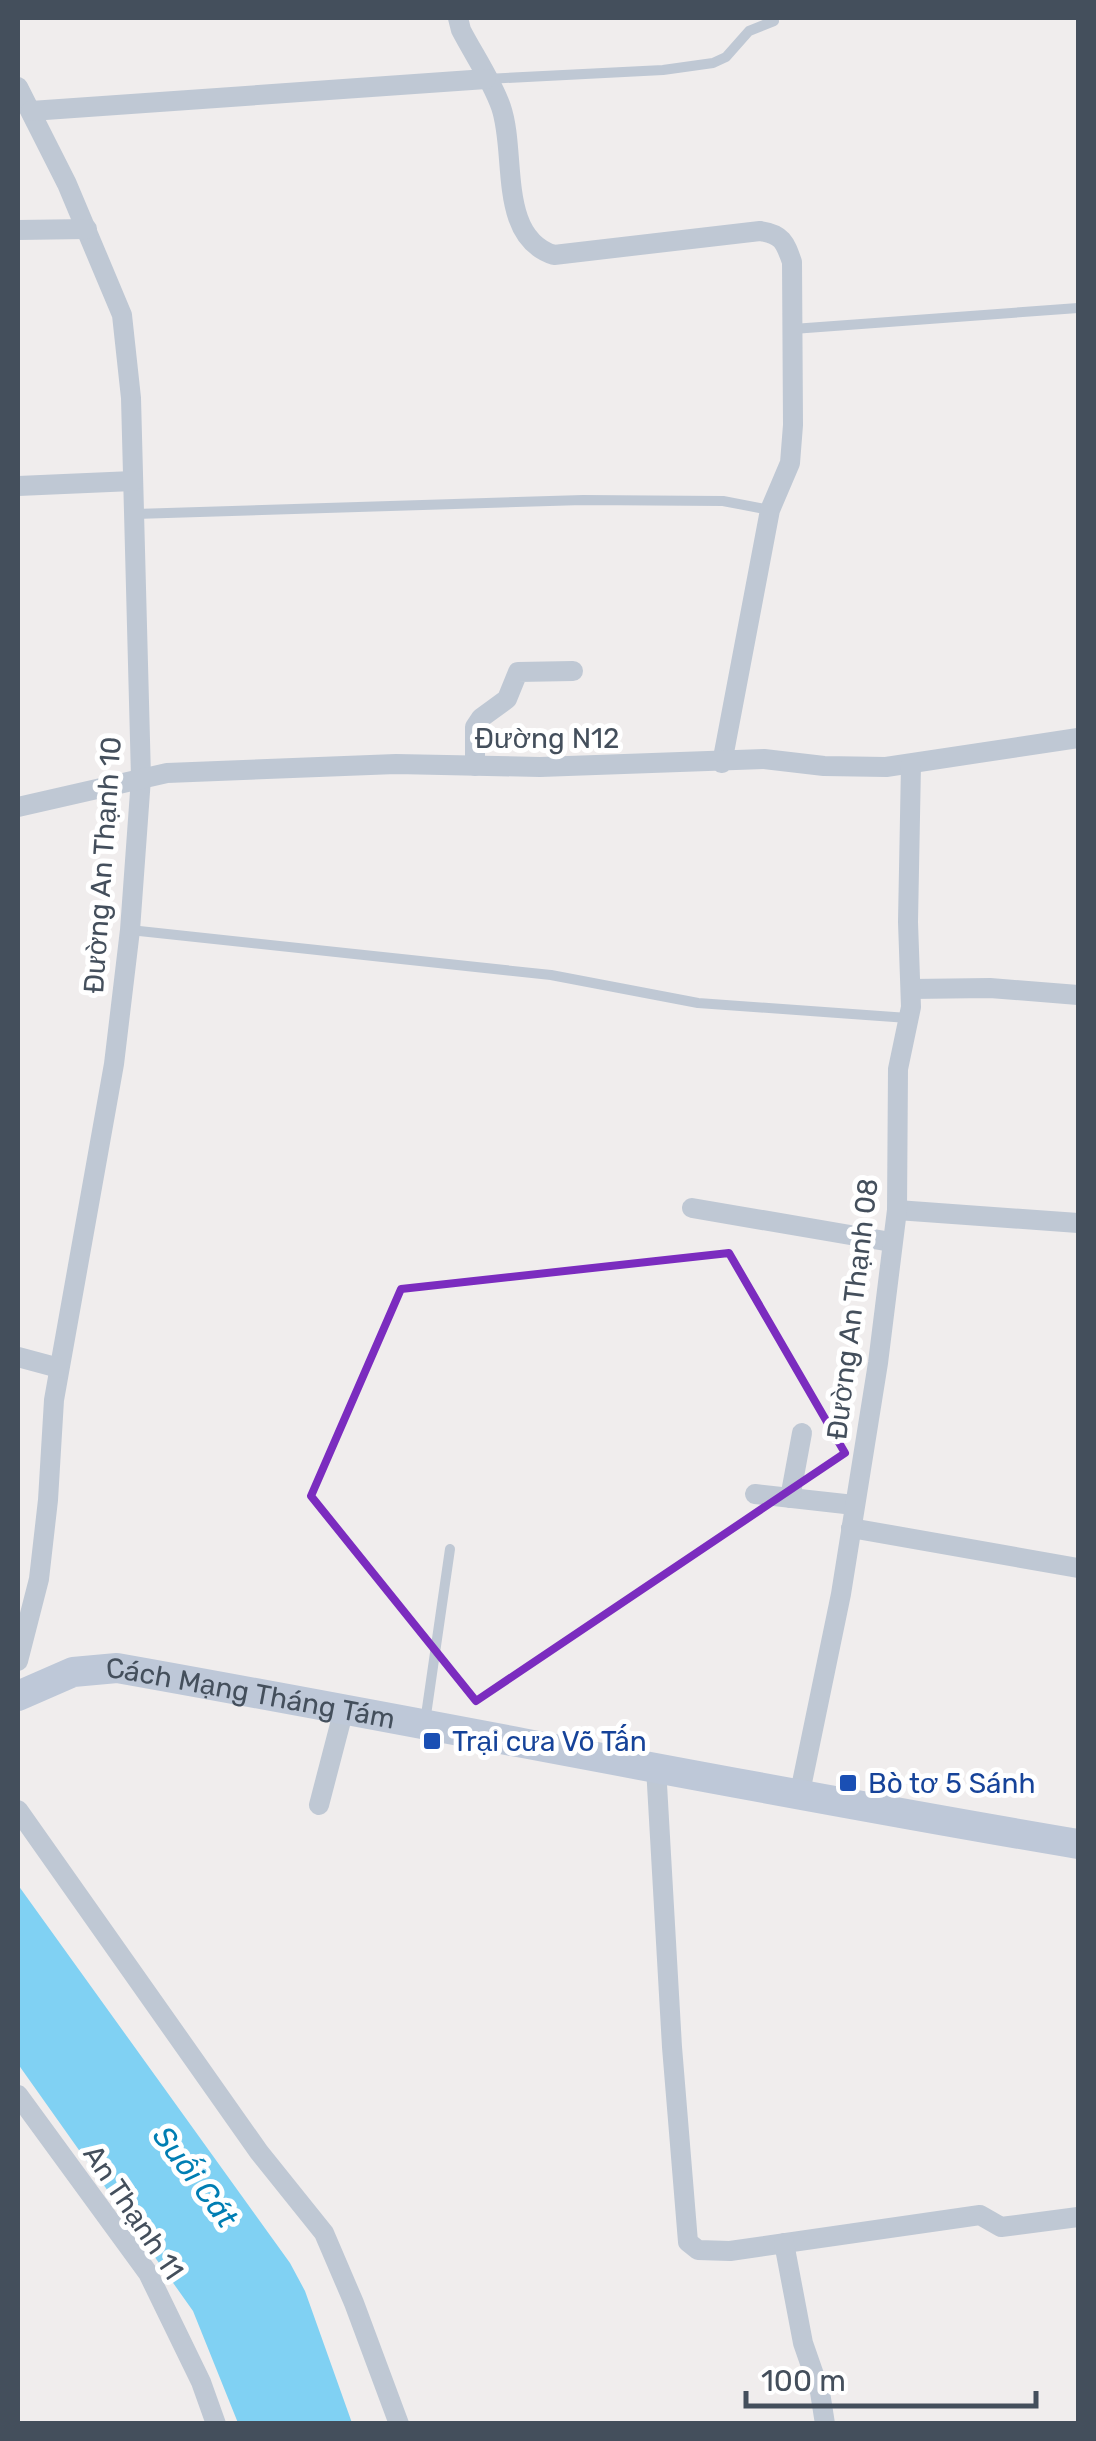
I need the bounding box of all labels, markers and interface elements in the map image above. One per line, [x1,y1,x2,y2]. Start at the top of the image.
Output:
street label: Đường N12 [474,722,620,755]
street label: Đường An Thạnh 10 [77,736,128,995]
street label: Đường An Thạnh 08 [820,1176,885,1442]
street label: Cách Mạng Tháng Tám [105,1651,398,1736]
place label: Trại cưa Võ Tấn [452,1724,647,1758]
marker: Trại cưa Võ Tấn [421,1730,443,1752]
place label: Bò tơ 5 Sánh [868,1767,1036,1800]
marker: Bò tơ 5 Sánh [837,1772,859,1794]
water label: Suối Cát [145,2119,245,2235]
street label: An Thạnh 11 [77,2139,191,2286]
scale bar [746,2346,1036,2408]
text: 100 m [761,2363,846,2399]

